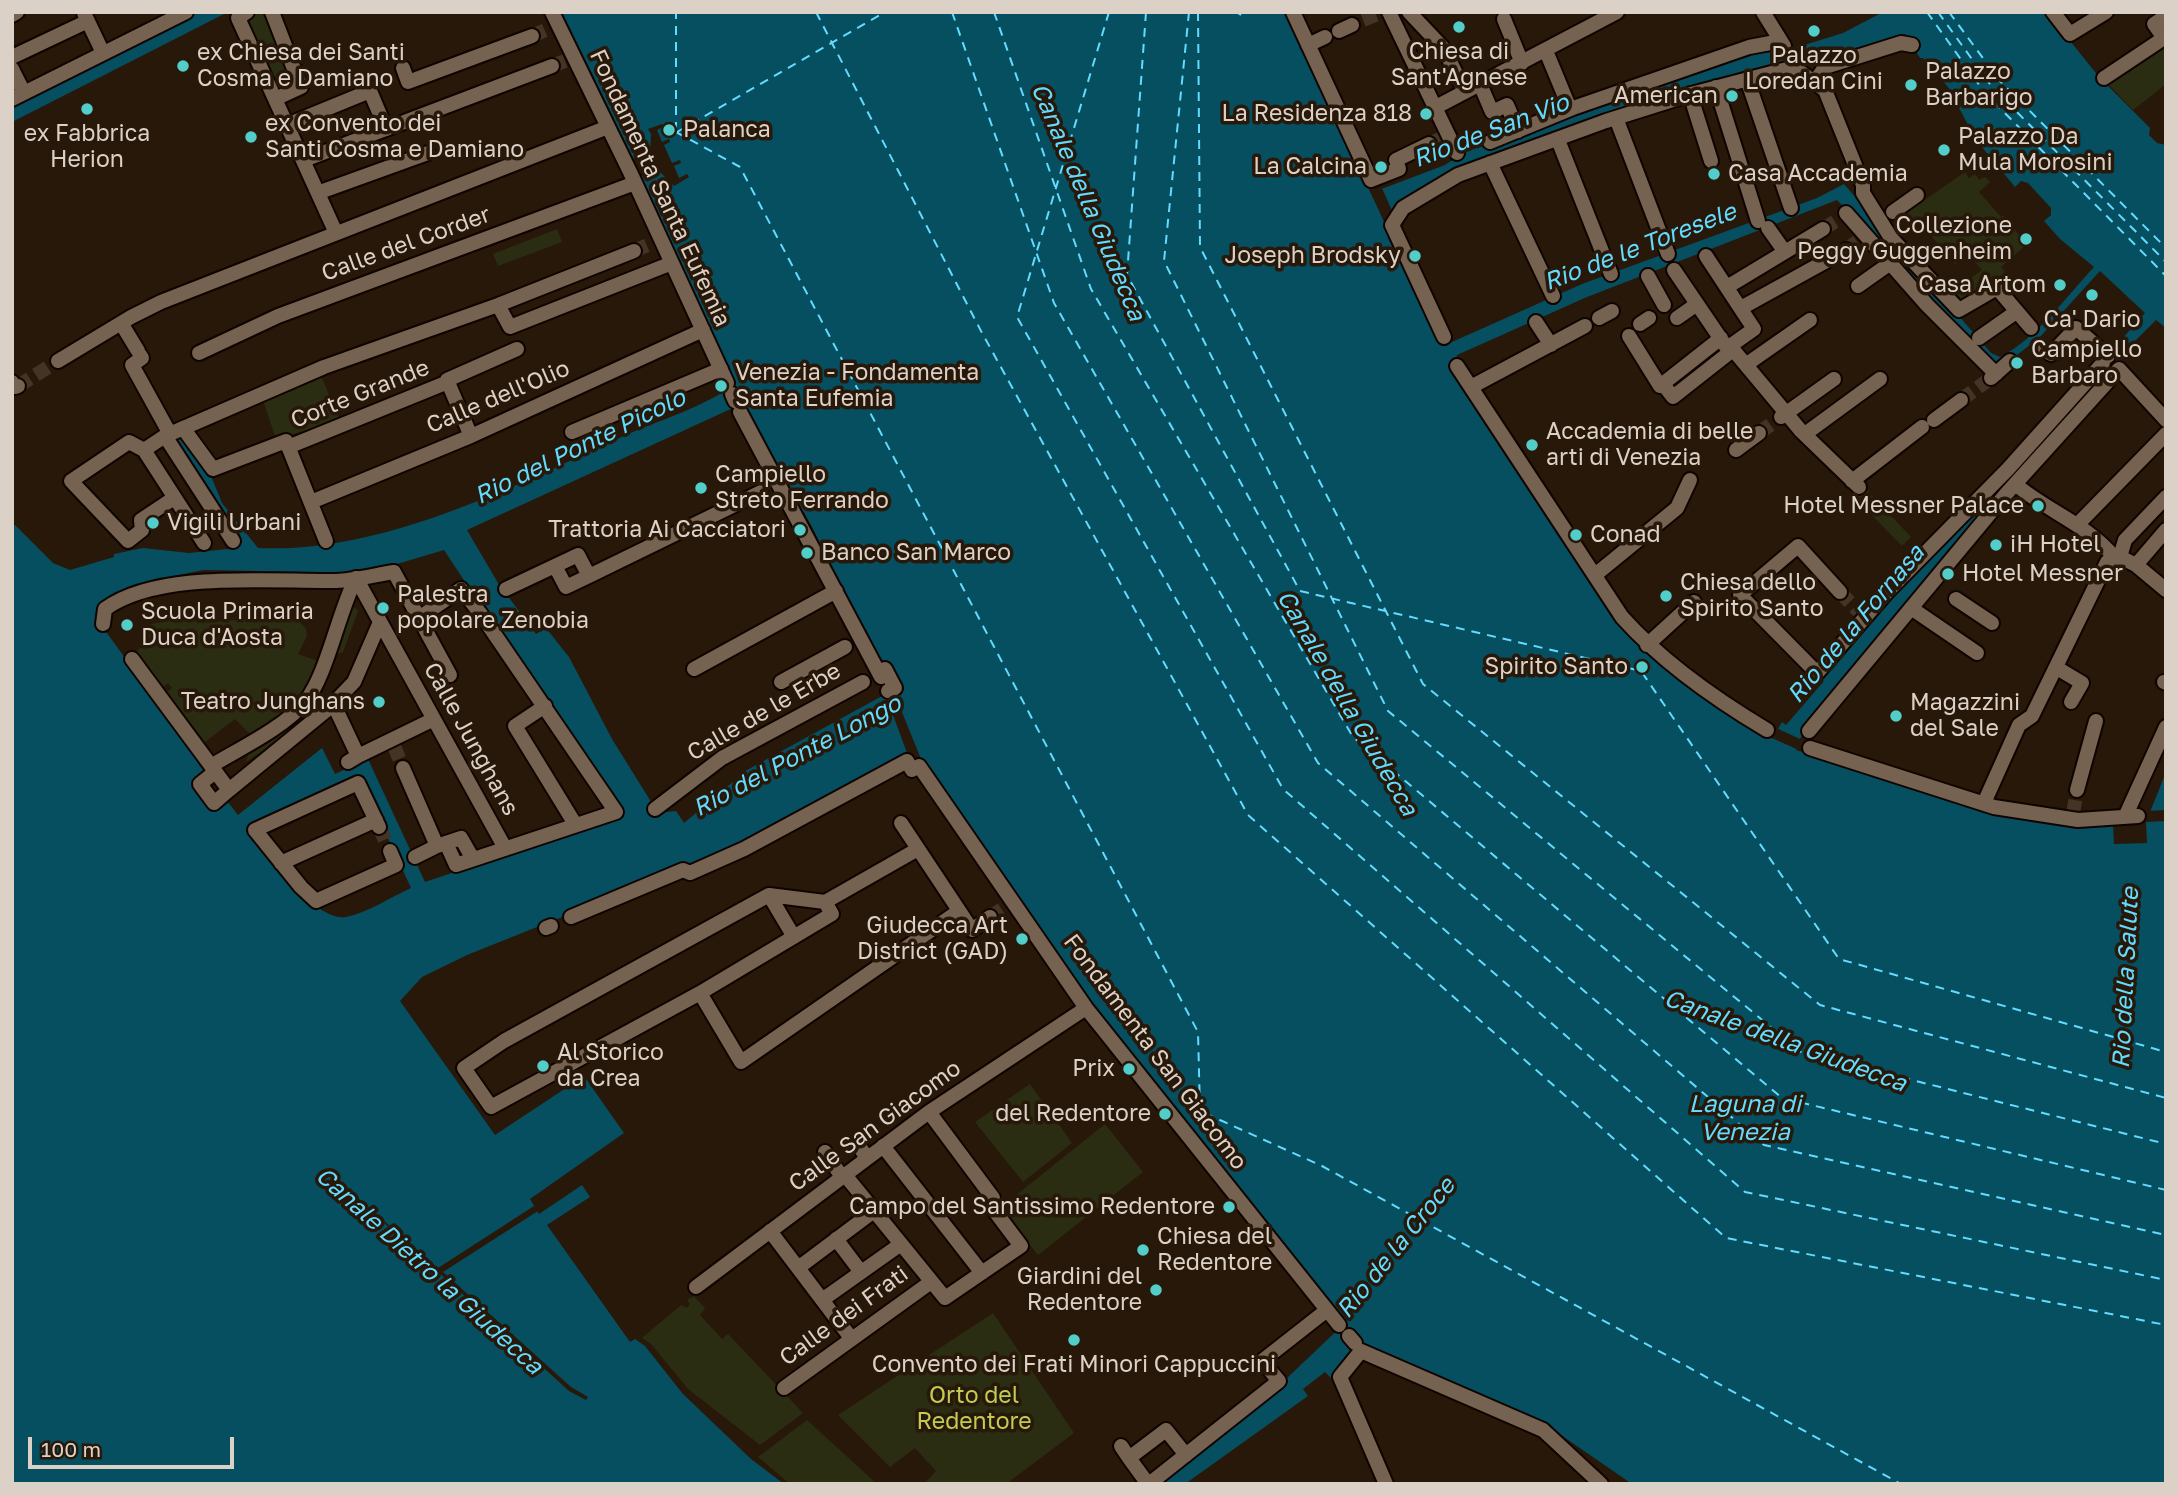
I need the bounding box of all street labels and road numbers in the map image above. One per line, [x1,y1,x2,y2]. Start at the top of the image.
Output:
street label: Fondamenta Santa Eufemia [584,45,736,331]
street label: Calle del Corder [318,201,494,287]
street label: Corte Grande [287,354,433,434]
street label: Calle dell'Olio [422,354,574,440]
street label: Calle de le Erbe [683,657,845,767]
street label: Calle Junghans [418,658,524,820]
street label: Fondamenta San Giacomo [1057,929,1253,1175]
street label: Calle San Giacomo [784,1054,966,1198]
street label: Calle dei Frati [774,1260,914,1372]

